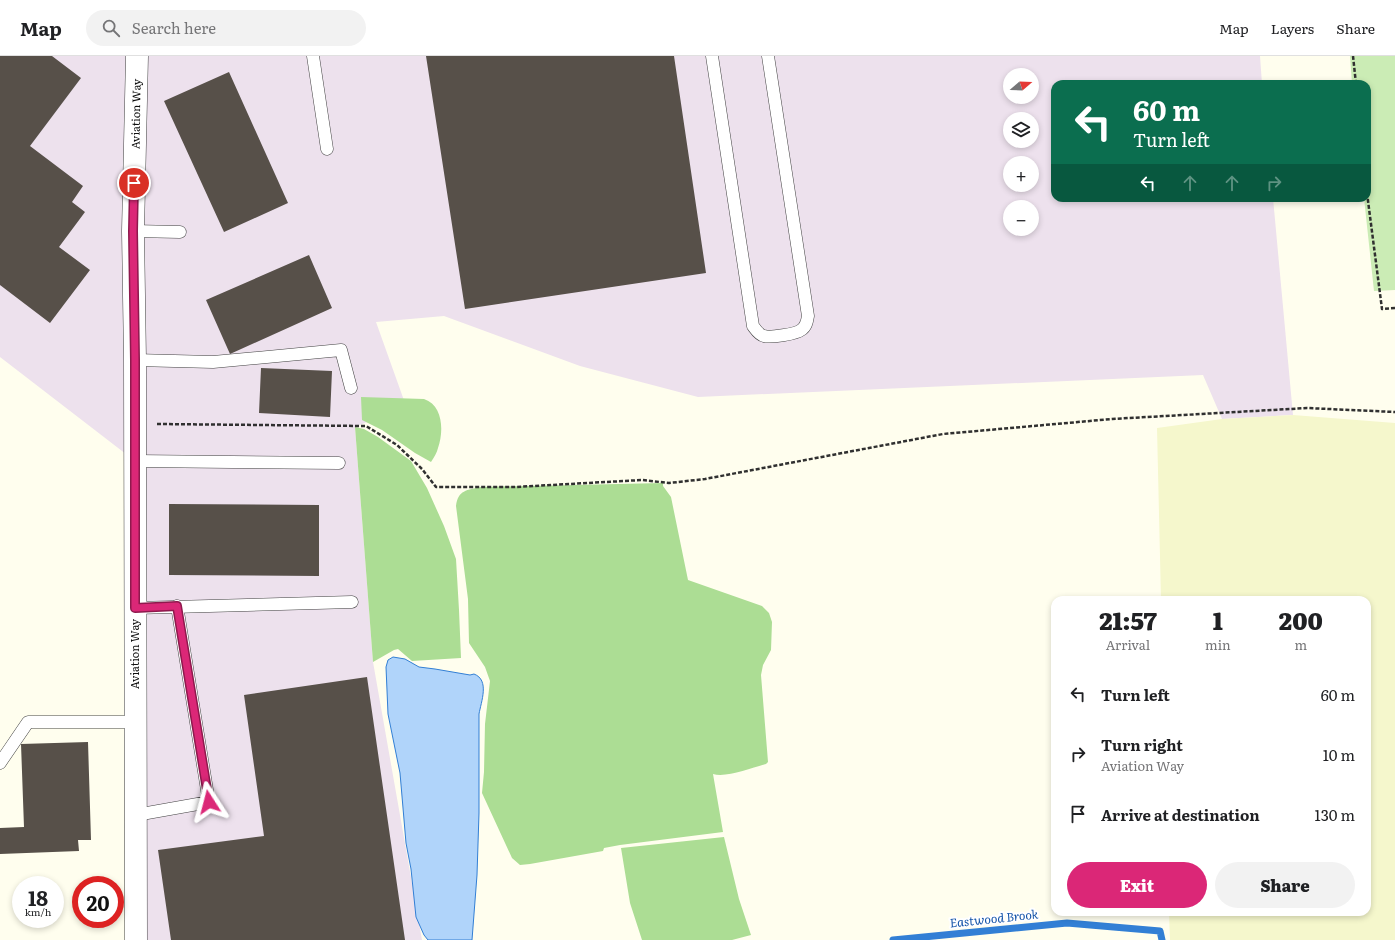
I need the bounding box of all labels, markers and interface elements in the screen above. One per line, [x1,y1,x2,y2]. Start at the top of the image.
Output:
search box [86,10,366,46]
text: Map [20,14,62,42]
text: Search here [132,16,216,39]
icon: search [100,17,122,39]
text: Map [1219,18,1249,38]
text: Layers [1271,18,1314,38]
text: Share [1336,18,1375,38]
north arrow [1003,68,1039,104]
map controls [1003,68,1039,236]
street label: Aviation Way [126,78,144,149]
text: 60 m [1133,88,1200,130]
icon: left [1067,96,1119,148]
button: layers [1003,112,1039,148]
text: Turn left [1133,126,1210,153]
button: + [1003,156,1039,192]
pin [117,166,151,200]
icon: arrive [123,172,145,194]
icon: left [1137,172,1159,194]
icon: ahead [1179,172,1201,194]
icon: ahead [1221,172,1243,194]
icon: right [1263,172,1285,194]
button: − [1003,200,1039,236]
text: 21:57 [1099,602,1157,637]
text: 1 [1213,602,1223,637]
text: 200 [1279,602,1323,637]
street label: Aviation Way [126,618,142,689]
text: Arrival [1106,635,1150,654]
text: min [1205,635,1231,654]
text: m [1294,635,1307,654]
icon: left [1067,683,1089,705]
text: Turn left [1101,683,1170,706]
text: 60 m [1321,683,1355,706]
text: Turn right [1101,733,1183,756]
icon: right [1067,743,1089,765]
text: 10 m [1323,743,1355,766]
text: Aviation Way [1101,756,1184,775]
position arrow [188,781,230,823]
icon: arrive [1067,803,1089,825]
text: Arrive at destination [1101,803,1260,826]
text: 130 m [1315,803,1355,826]
button: Exit [1067,862,1207,908]
button: Share [1215,862,1355,908]
speed limit sign: 20 [72,876,124,928]
text: 18 [28,882,48,912]
text: km/h [25,904,51,919]
water label: Eastwood Brook [949,904,1039,932]

